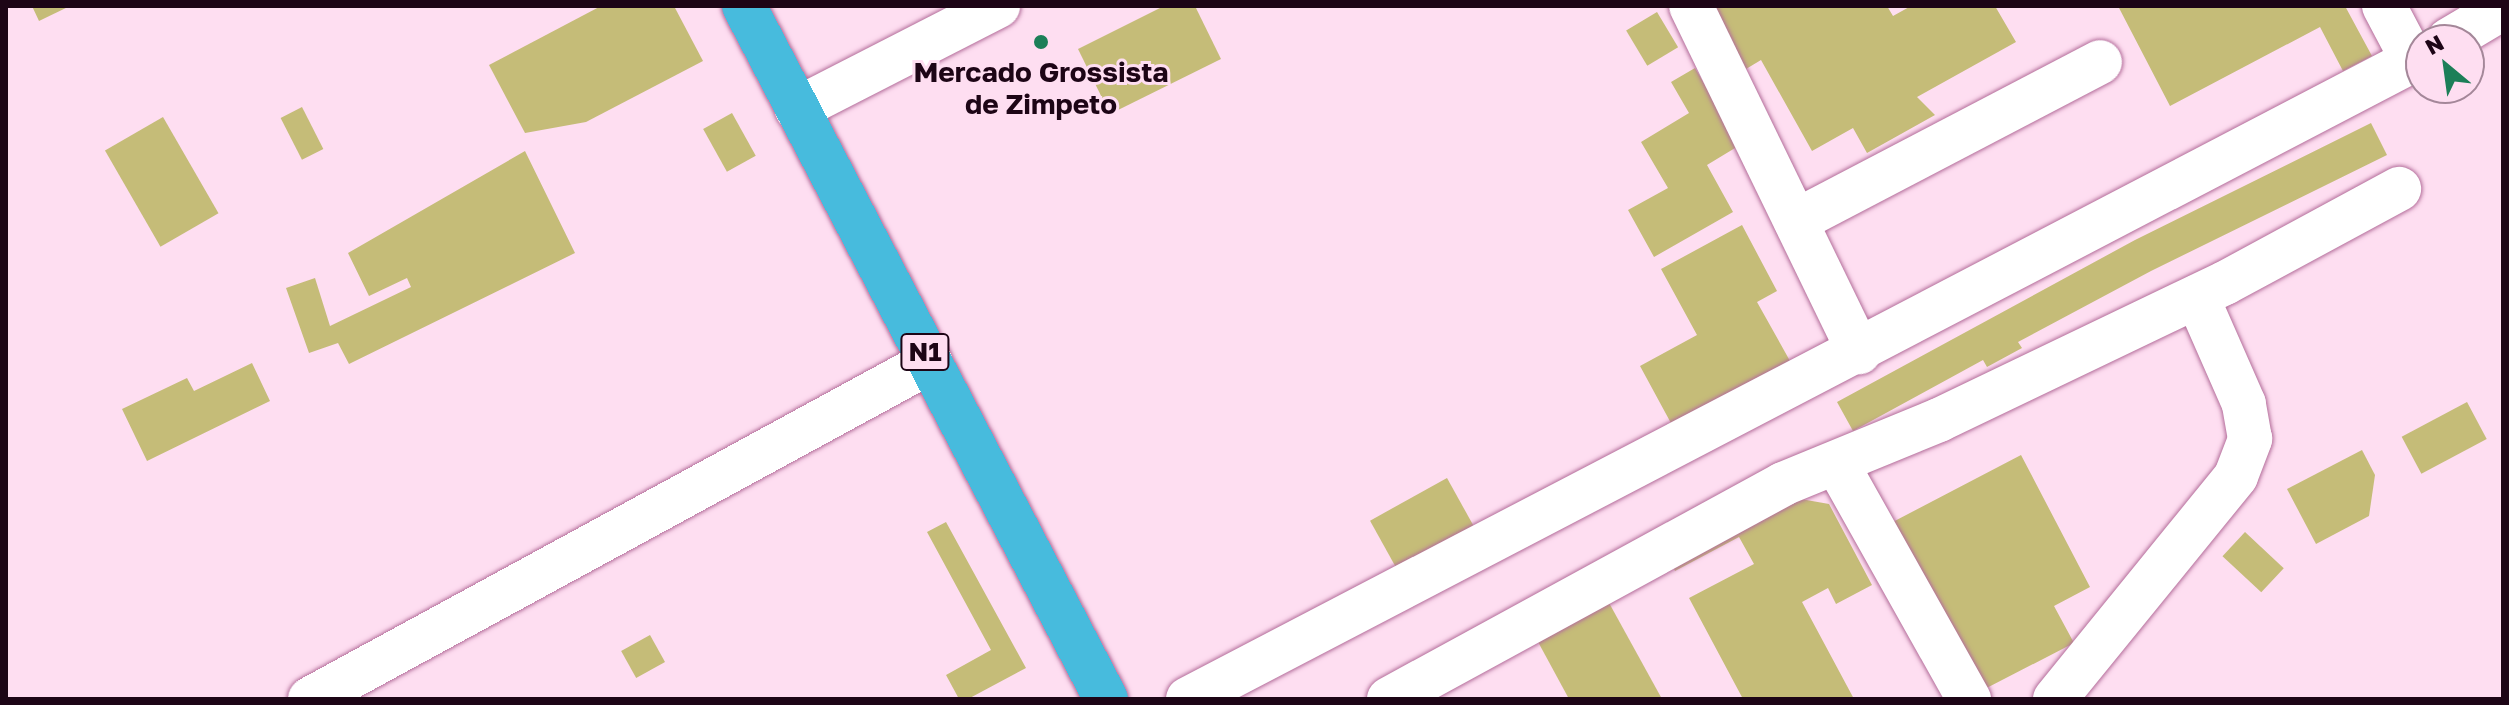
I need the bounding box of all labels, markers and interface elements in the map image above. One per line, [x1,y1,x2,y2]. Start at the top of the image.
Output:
north arrow [2405,24,2485,104]
text: N [2420,28,2448,60]
marker: Mercado Grossista de Zimpeto [1032,33,1050,51]
place label: Mercado Grossista de Zimpeto [913,55,1169,121]
road number: N1 [899,330,951,374]

